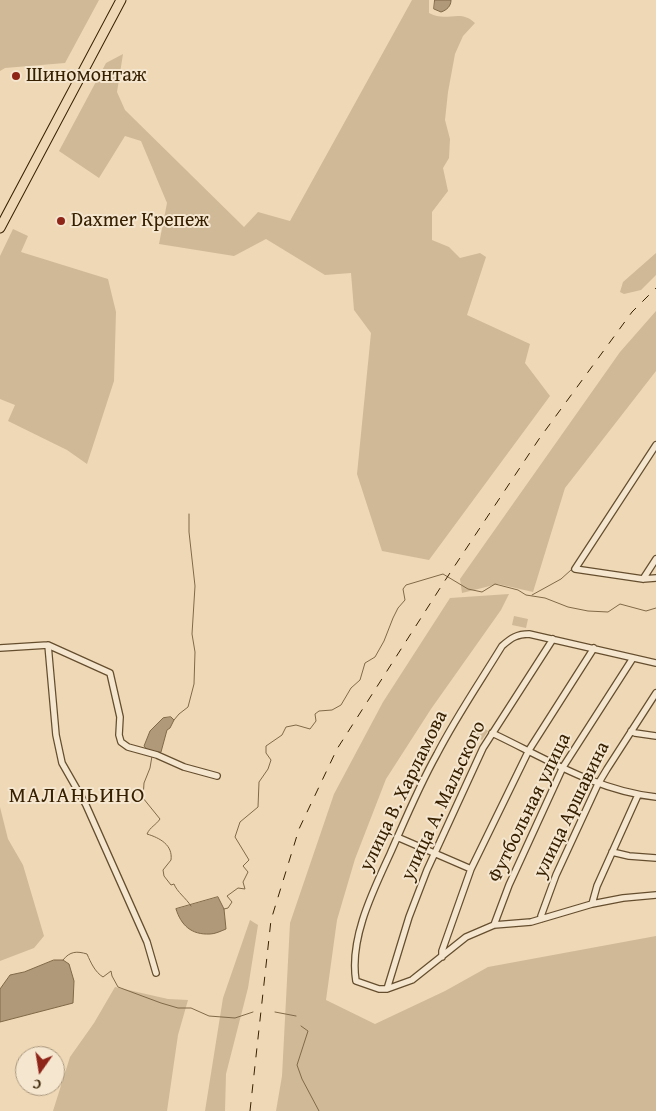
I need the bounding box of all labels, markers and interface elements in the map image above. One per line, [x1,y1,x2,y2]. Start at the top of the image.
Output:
place label: Шиномонтаж [26,64,146,88]
marker: Шиномонтаж [10,70,22,82]
place label: Daxmer Крепеж [71,209,209,233]
marker: Daxmer Крепеж [55,215,67,227]
street label: улица В. Харламова [355,707,453,875]
street label: улица А. Мальского [396,717,492,885]
street label: Футбольная улица [483,729,577,887]
street label: улица Аршавина [529,738,615,882]
district label: МАЛАНЬИНО [8,783,146,809]
north arrow [15,1046,65,1096]
text: С [31,1074,43,1095]

